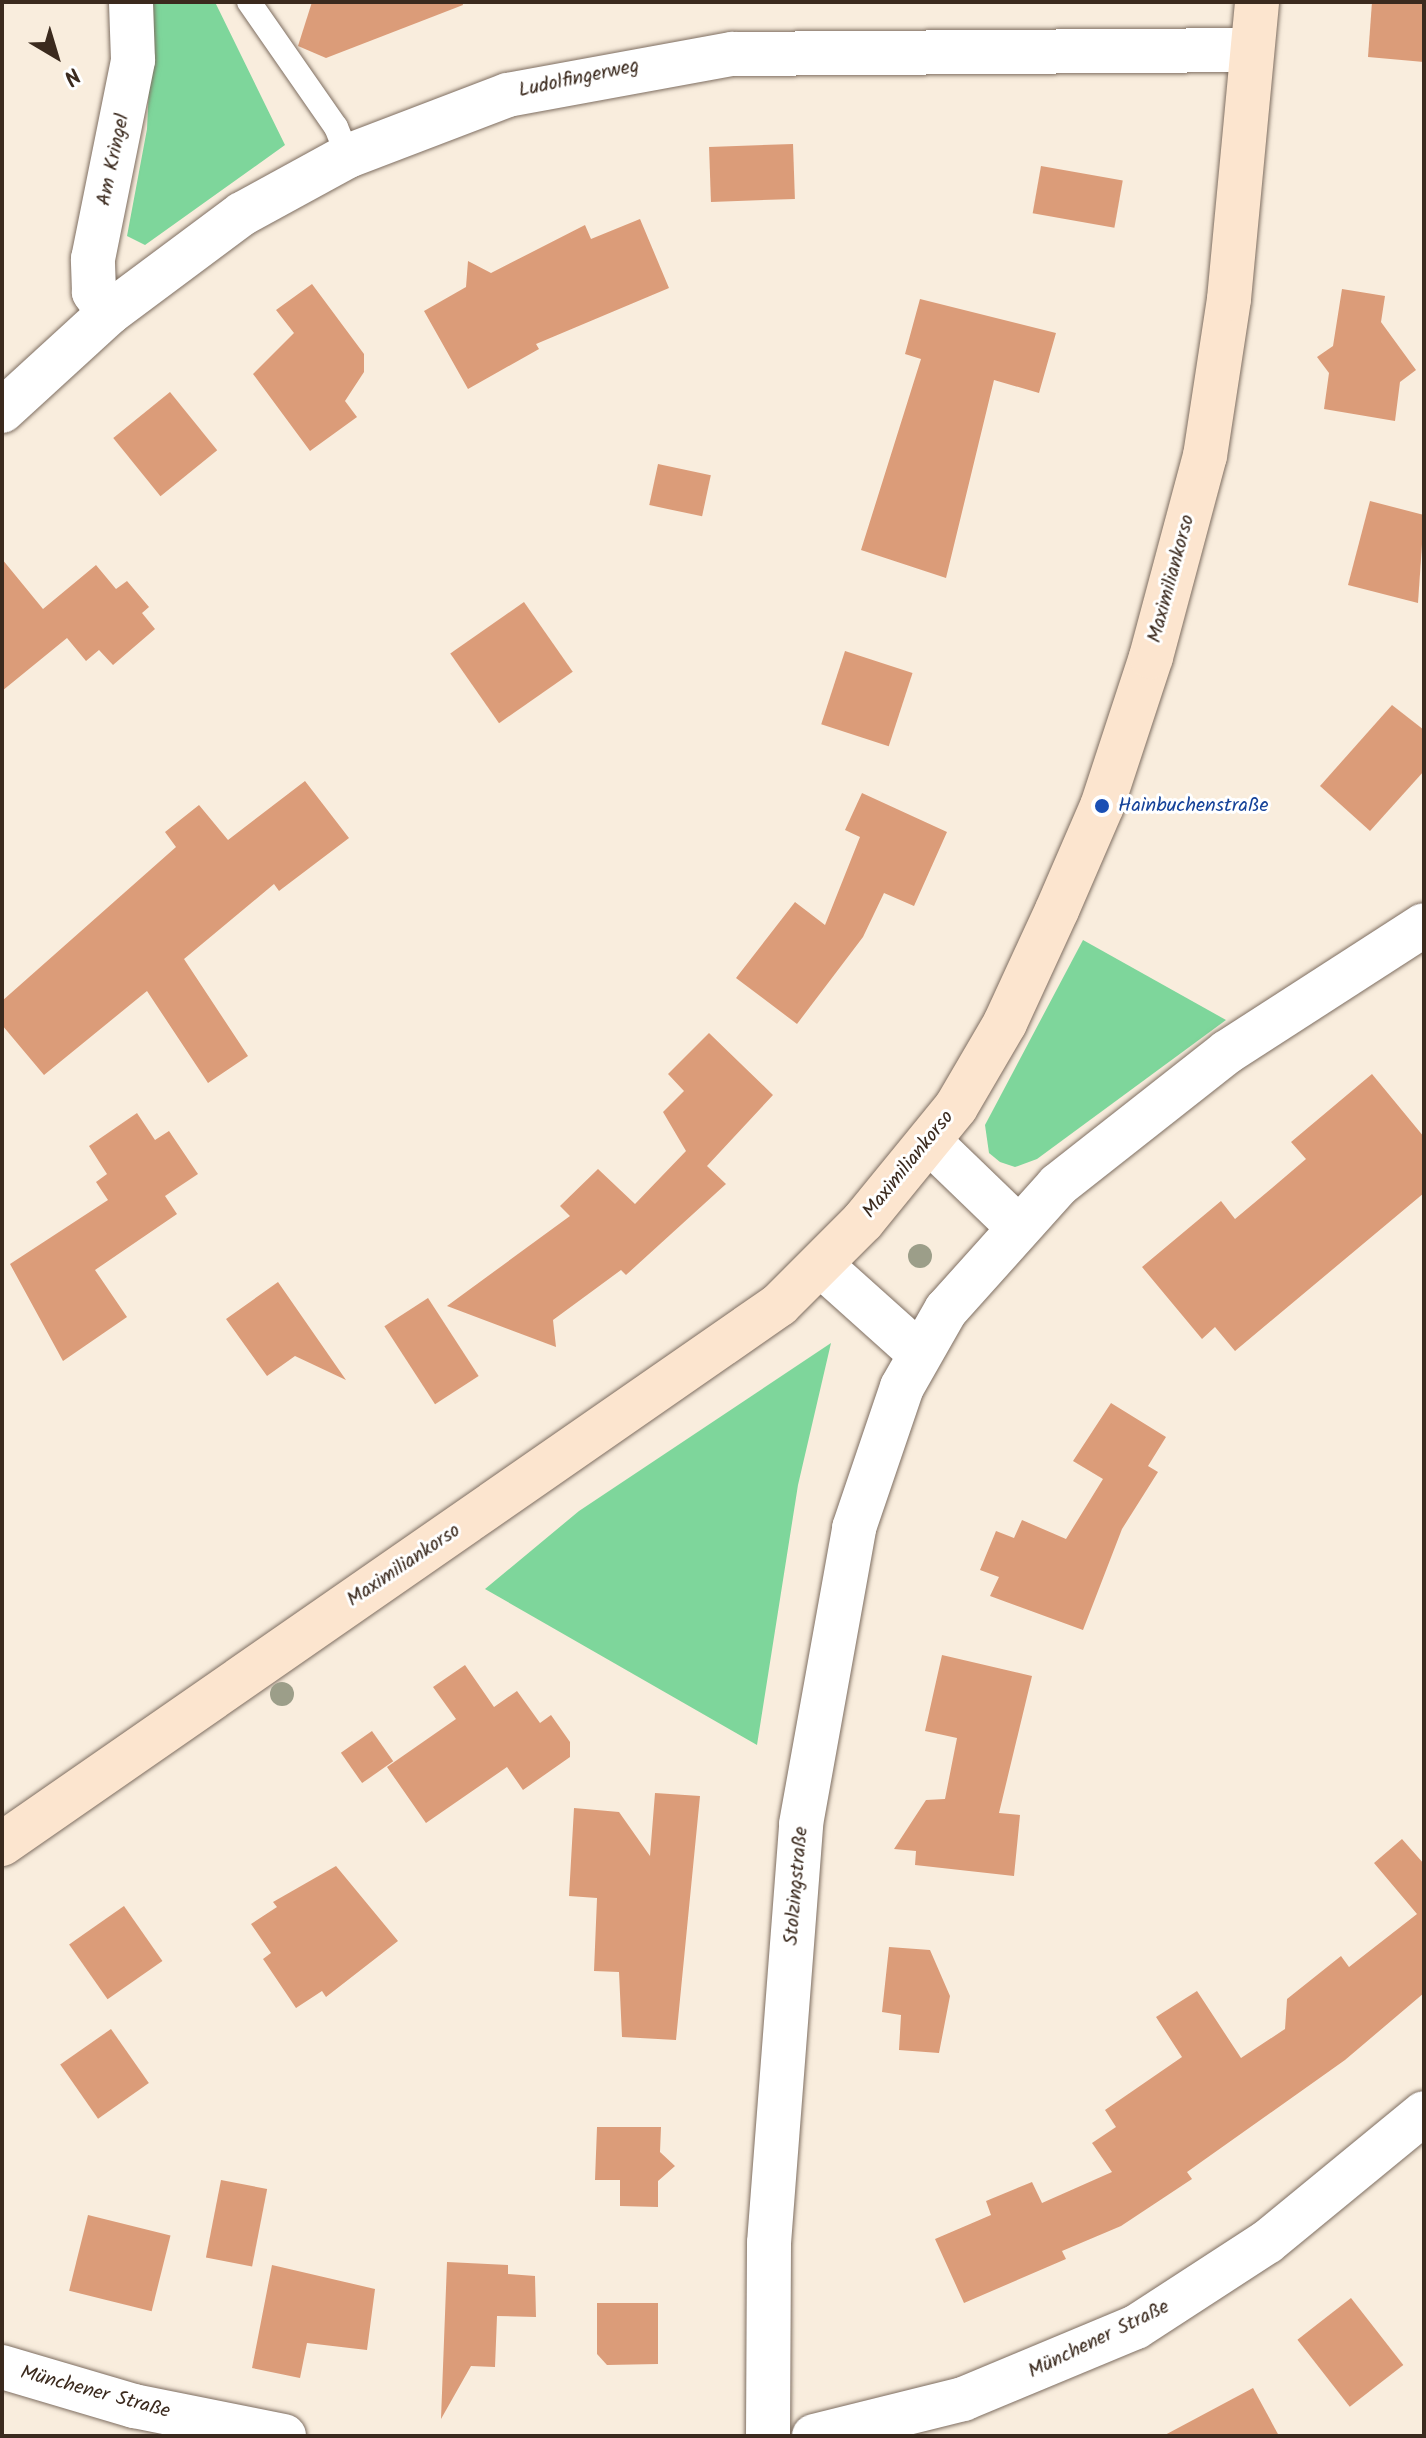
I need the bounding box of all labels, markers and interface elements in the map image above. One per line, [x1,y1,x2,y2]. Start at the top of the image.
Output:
north arrow [16,16,96,96]
street label: Ludolfingerweg [516,54,642,104]
text: N [55,57,87,93]
street label: Am Kringel [93,112,135,208]
street label: Maximiliankorso [1143,512,1201,646]
place label: Hainbuchenstraße [1118,794,1269,818]
marker: Hainbuchenstraße [1093,797,1111,815]
street label: Maximiliankorso [858,1106,960,1224]
street label: Maximiliankorso [343,1519,465,1613]
street label: Stolzingstraße [780,1826,814,1946]
street label: Münchener Straße [1025,2295,1173,2385]
street label: Münchener Straße [18,2361,172,2425]

